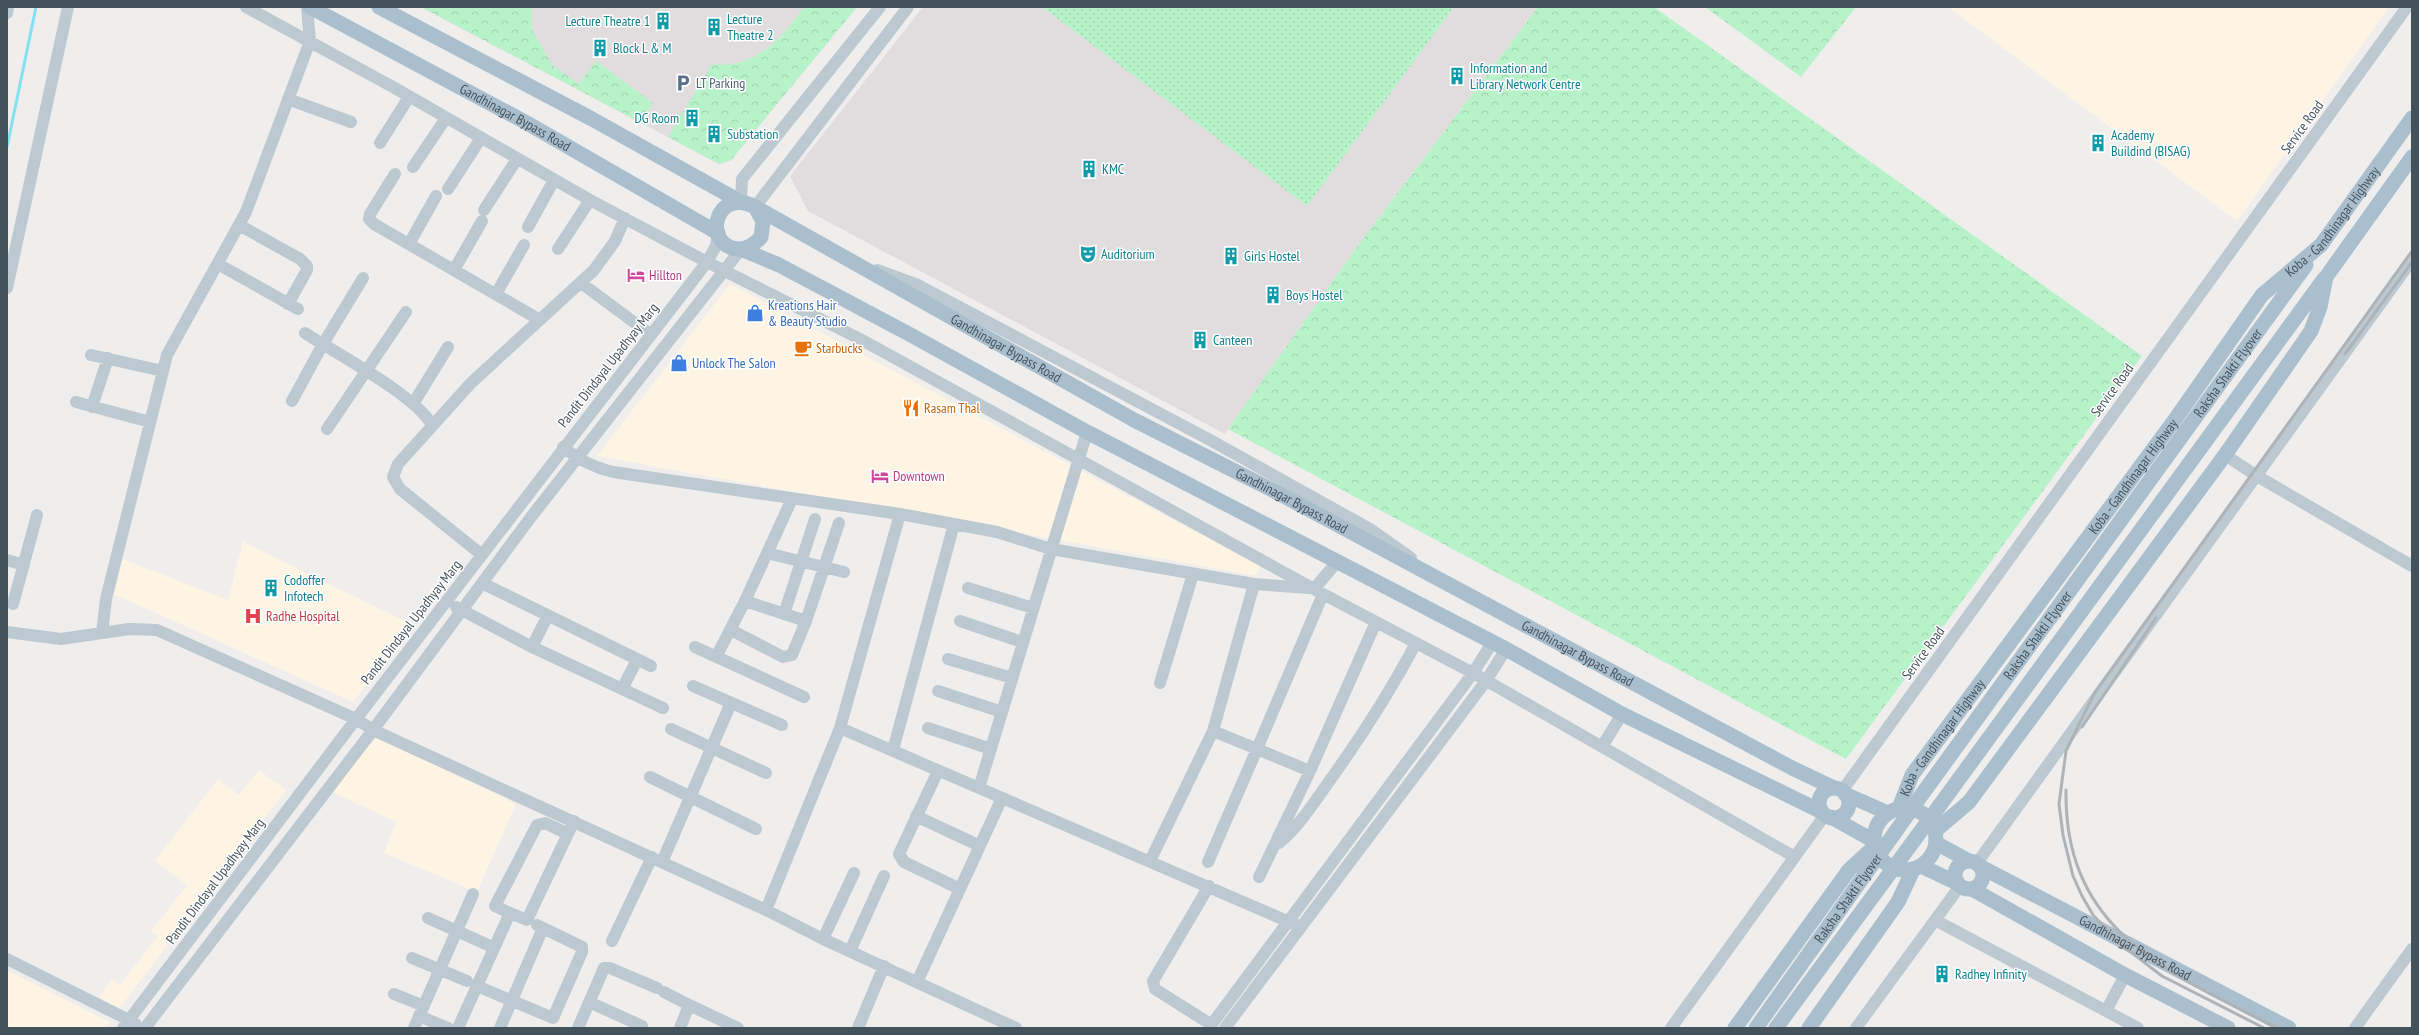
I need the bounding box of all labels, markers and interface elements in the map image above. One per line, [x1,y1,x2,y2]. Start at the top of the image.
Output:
place label: Lecture Theatre 2 [727,10,774,44]
building icon: Lecture Theatre 1 [653,11,673,31]
place label: Lecture Theatre 1 [565,12,650,30]
building icon: Lecture Theatre 2 [704,17,724,37]
building icon: Block L & M [590,38,610,58]
place label: Block L & M [613,39,671,57]
place label: Information and Library Network Centre [1470,59,1581,93]
building icon: Information and Library Network Centre [1447,66,1467,86]
parking icon: LT Parking [673,73,693,93]
place label: LT Parking [696,74,745,92]
street label: Gandhinagar Bypass Road [457,80,574,155]
street label: Service Road [2277,97,2327,157]
building icon: DG Room [682,108,702,128]
place label: DG Room [634,109,679,127]
building icon: Substation [704,124,724,144]
place label: Substation [727,125,778,143]
place label: Academy Buildind (BISAG) [2111,126,2191,160]
building icon: Academy Buildind (BISAG) [2088,133,2108,153]
building icon: KMC [1079,159,1099,179]
place label: KMC [1102,160,1125,178]
street label: Koba - Gandhinagar Highway [2281,162,2384,281]
theatre icon: Auditorium [1078,244,1098,264]
place label: Auditorium [1101,245,1155,263]
building icon: Girls Hostel [1221,246,1241,266]
place label: Girls Hostel [1244,247,1301,265]
hotel icon: Hillton [626,265,646,285]
place label: Hillton [649,266,682,284]
building icon: Boys Hostel [1263,285,1283,305]
place label: Boys Hostel [1286,286,1343,304]
place label: Kreations Hair & Beauty Studio [768,296,847,330]
street label: Pandit Dindayal Upadhyay Marg [554,299,662,431]
shop icon: Kreations Hair & Beauty Studio [745,303,765,323]
street label: Gandhinagar Bypass Road [948,310,1065,386]
street label: Raksha Shakti Flyover [2189,325,2266,421]
building icon: Canteen [1190,330,1210,350]
place label: Canteen [1213,331,1252,349]
cafe icon: Starbucks [793,338,813,358]
place label: Starbucks [816,339,863,357]
shop icon: Unlock The Salon [669,353,689,373]
place label: Unlock The Salon [692,354,776,372]
street label: Service Road [2087,360,2137,420]
restaurant icon: Rasam Thal [901,398,921,418]
place label: Rasam Thal [924,399,980,417]
street label: Koba - Gandhinagar Highway [2084,414,2182,538]
street label: Gandhinagar Bypass Road [1233,464,1351,538]
hotel icon: Downtown [870,466,890,486]
place label: Downtown [893,467,945,485]
street label: Pandit Dindayal Upadhyay Marg [357,556,465,688]
place label: Codoffer Infotech [284,571,325,605]
building icon: Codoffer Infotech [261,578,281,598]
street label: Raksha Shakti Flyover [1999,587,2076,683]
hospital icon: Radhe Hospital [243,606,263,626]
place label: Radhe Hospital [266,607,340,625]
street label: Gandhinagar Bypass Road [1519,616,1637,690]
street label: Service Road [1898,623,1948,683]
street label: Koba - Gandhinagar Highway [1896,675,1989,799]
street label: Pandit Dindayal Upadhyay Marg [162,814,268,948]
street label: Raksha Shakti Flyover [1810,850,1886,947]
street label: Gandhinagar Bypass Road [2076,911,2194,984]
building icon: Radhey Infinity [1932,964,1952,984]
place label: Radhey Infinity [1955,965,2027,983]

